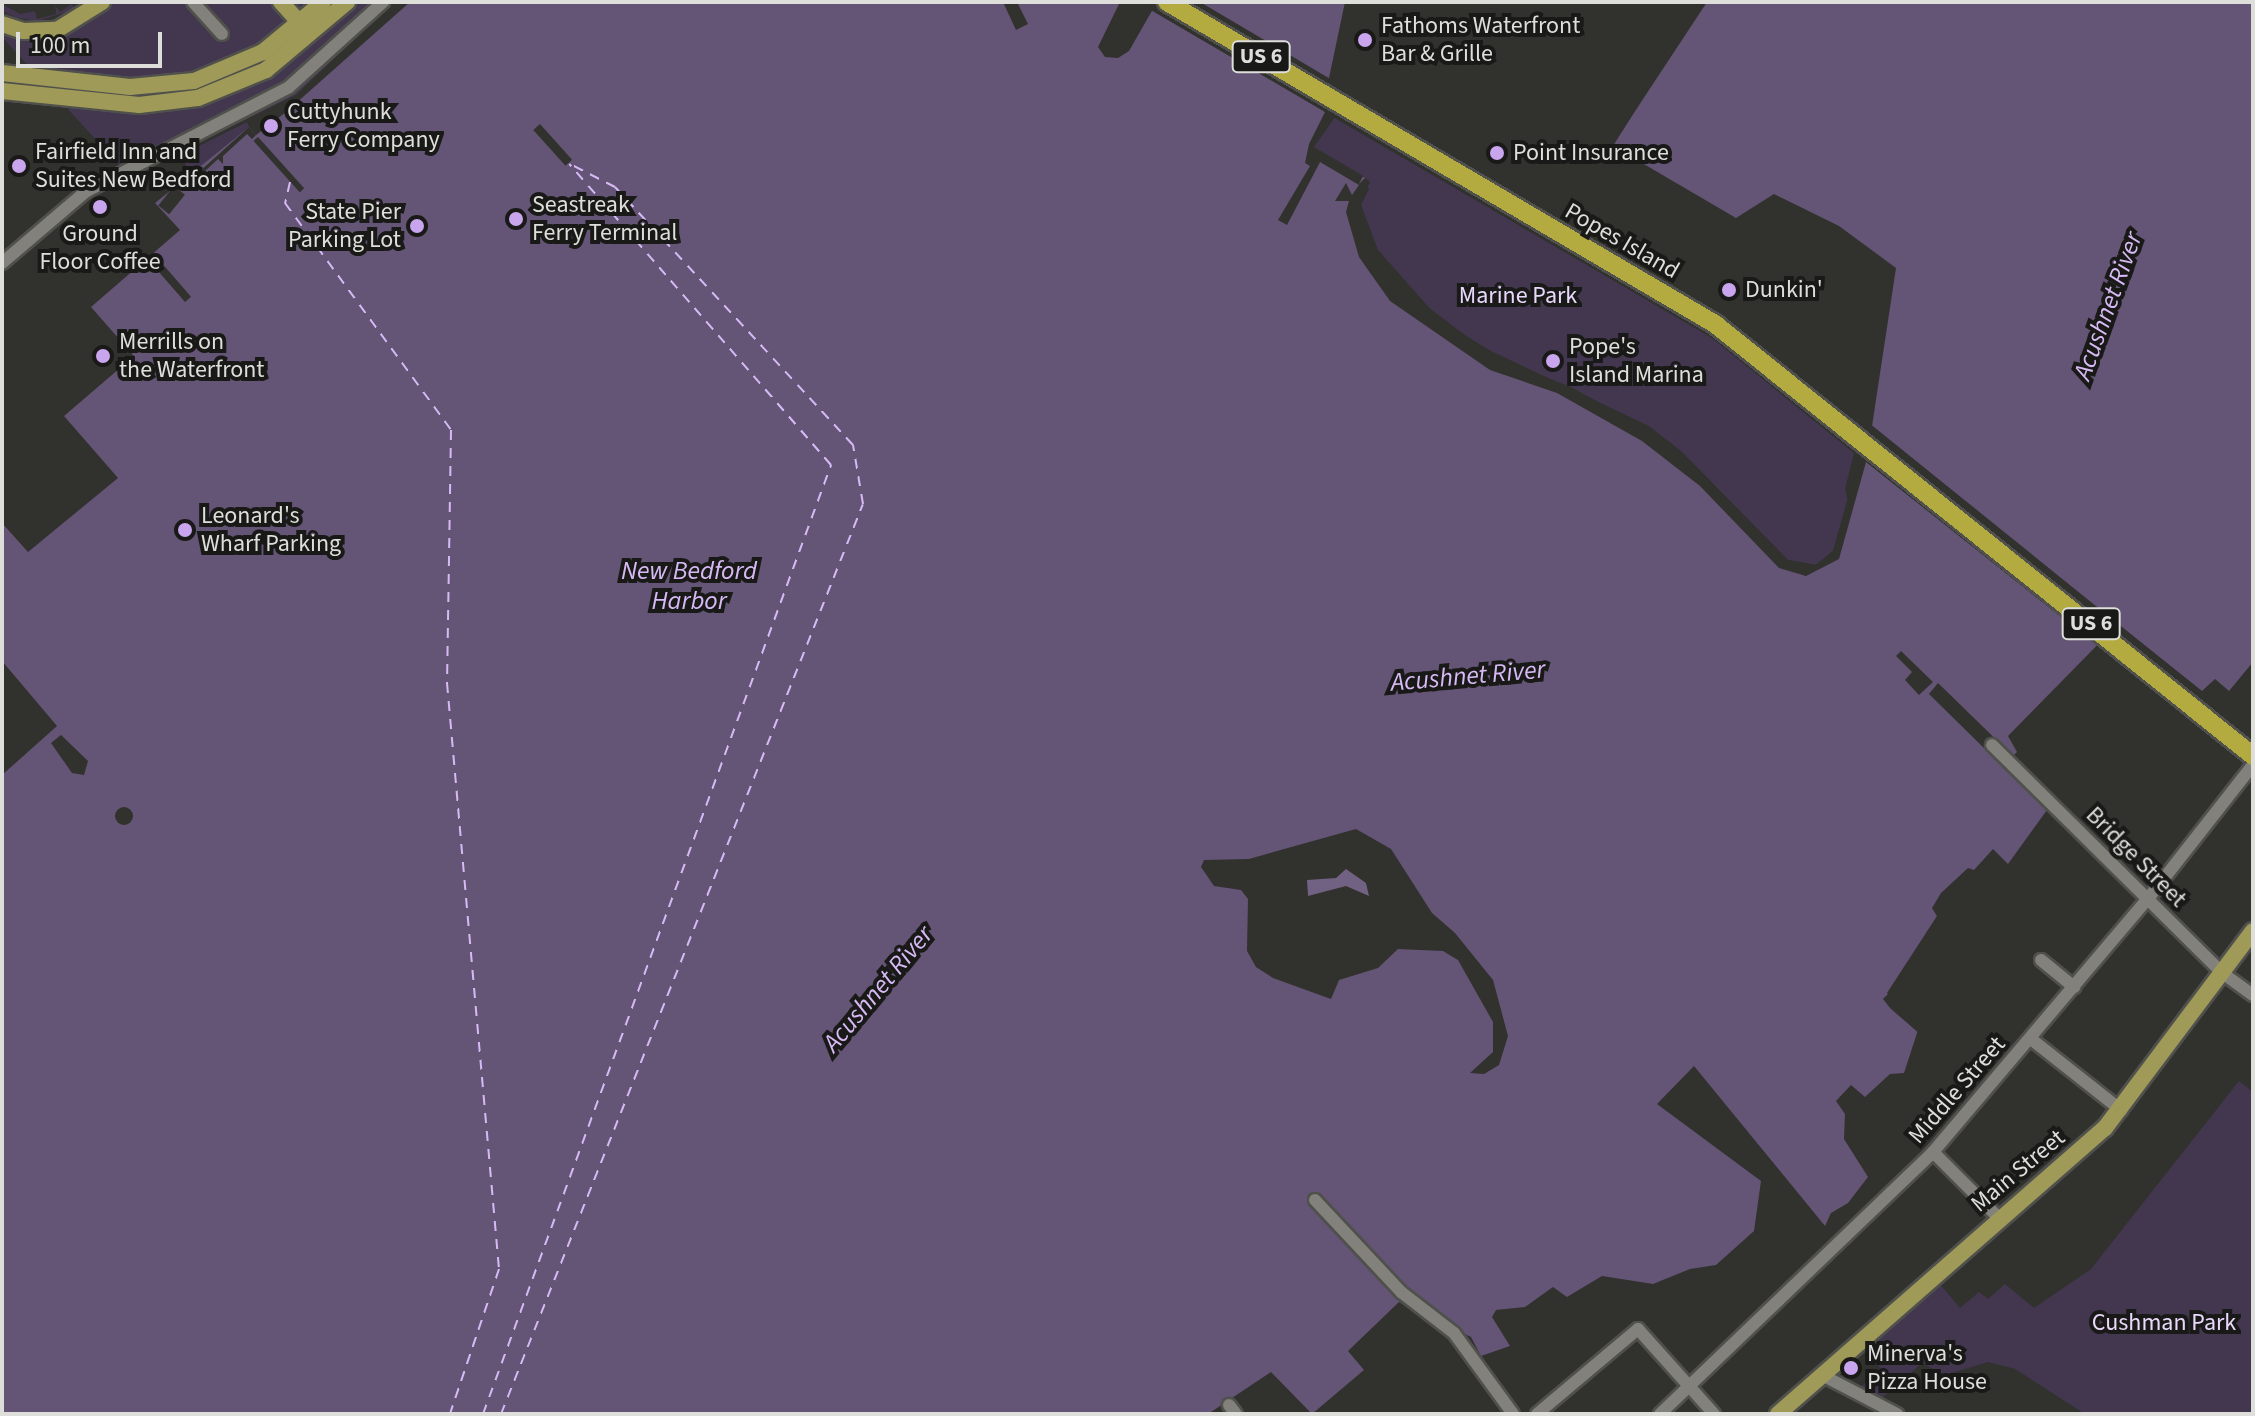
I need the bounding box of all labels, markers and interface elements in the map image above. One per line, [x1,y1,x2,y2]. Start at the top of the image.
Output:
place label: Fathoms Waterfront Bar & Grille [1381,12,1580,68]
scale bar [20,16,166,66]
text: 100 m [30,28,90,63]
marker: Fathoms Waterfront Bar & Grille [1356,31,1374,49]
road number: US 6 [1231,39,1291,75]
place label: Cuttyhunk Ferry Company [287,98,440,154]
marker: Cuttyhunk Ferry Company [262,117,280,135]
place label: Fairfield Inn and Suites New Bedford [35,138,231,194]
place label: Point Insurance [1513,139,1669,167]
marker: Point Insurance [1488,144,1506,162]
marker: Fairfield Inn and Suites New Bedford [10,157,28,175]
place label: Seastreak Ferry Terminal [532,191,677,247]
street label: Popes Island [1560,197,1684,285]
marker: Ground Floor Coffee [91,198,109,216]
place label: State Pier Parking Lot [288,198,401,254]
marker: Seastreak Ferry Terminal [507,210,525,228]
marker: State Pier Parking Lot [408,217,426,235]
place label: Ground Floor Coffee [39,220,161,276]
water label: Acushnet River [2067,228,2149,384]
place label: Dunkin' [1745,276,1823,304]
marker: Dunkin' [1720,281,1738,299]
park label: Marine Park [1459,282,1577,310]
place label: Merrills on the Waterfront [119,328,264,384]
place label: Pope's Island Marina [1569,333,1704,389]
marker: Merrills on the Waterfront [94,347,112,365]
marker: Pope's Island Marina [1544,352,1562,370]
place label: Leonard's Wharf Parking [201,502,341,558]
marker: Leonard's Wharf Parking [176,521,194,539]
water label: New Bedford Harbor [621,555,757,616]
road number: US 6 [2061,606,2121,642]
water label: Acushnet River [1389,654,1547,698]
street label: Bridge Street [2080,801,2192,913]
water label: Acushnet River [816,920,940,1058]
street label: Middle Street [1903,1030,2011,1150]
street label: Main Street [1965,1123,2071,1219]
park label: Cushman Park [2092,1309,2236,1337]
place label: Minerva's Pizza House [1867,1340,1987,1396]
marker: Minerva's Pizza House [1842,1359,1860,1377]

